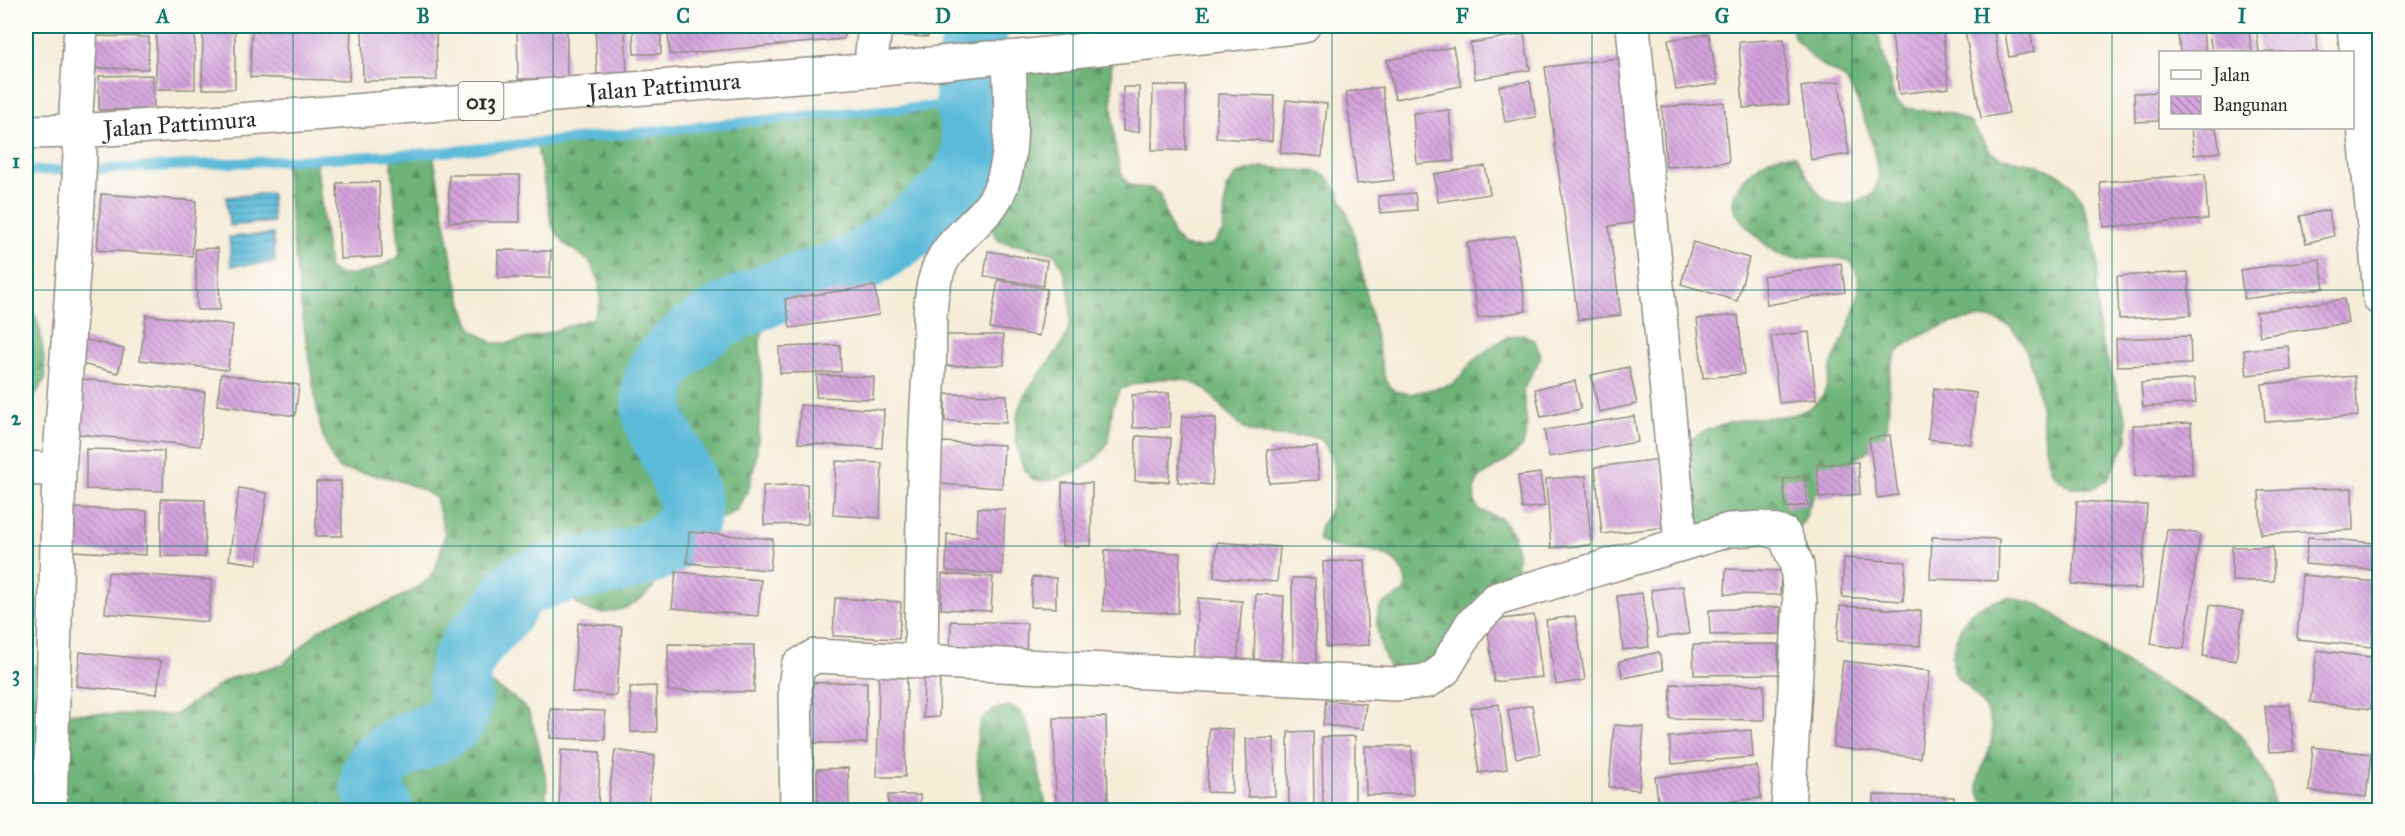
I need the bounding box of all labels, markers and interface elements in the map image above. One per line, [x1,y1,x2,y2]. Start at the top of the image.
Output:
text: A [154,4,170,28]
text: B [416,4,430,28]
text: C [676,4,690,28]
text: D [935,4,951,28]
text: E [1195,4,1210,28]
text: F [1455,4,1469,28]
text: G [1715,4,1730,28]
text: H [1973,4,1991,28]
text: I [2238,4,2247,28]
legend [2159,51,2354,129]
text: Jalan [2211,64,2250,87]
street label: Jalan Pattimura [584,65,743,108]
road number: 013 [458,82,504,120]
text: Bangunan [2213,94,2288,117]
street label: Jalan Pattimura [99,104,258,144]
text: 1 [12,149,20,173]
text: 2 [11,406,22,430]
text: 3 [12,662,20,687]

